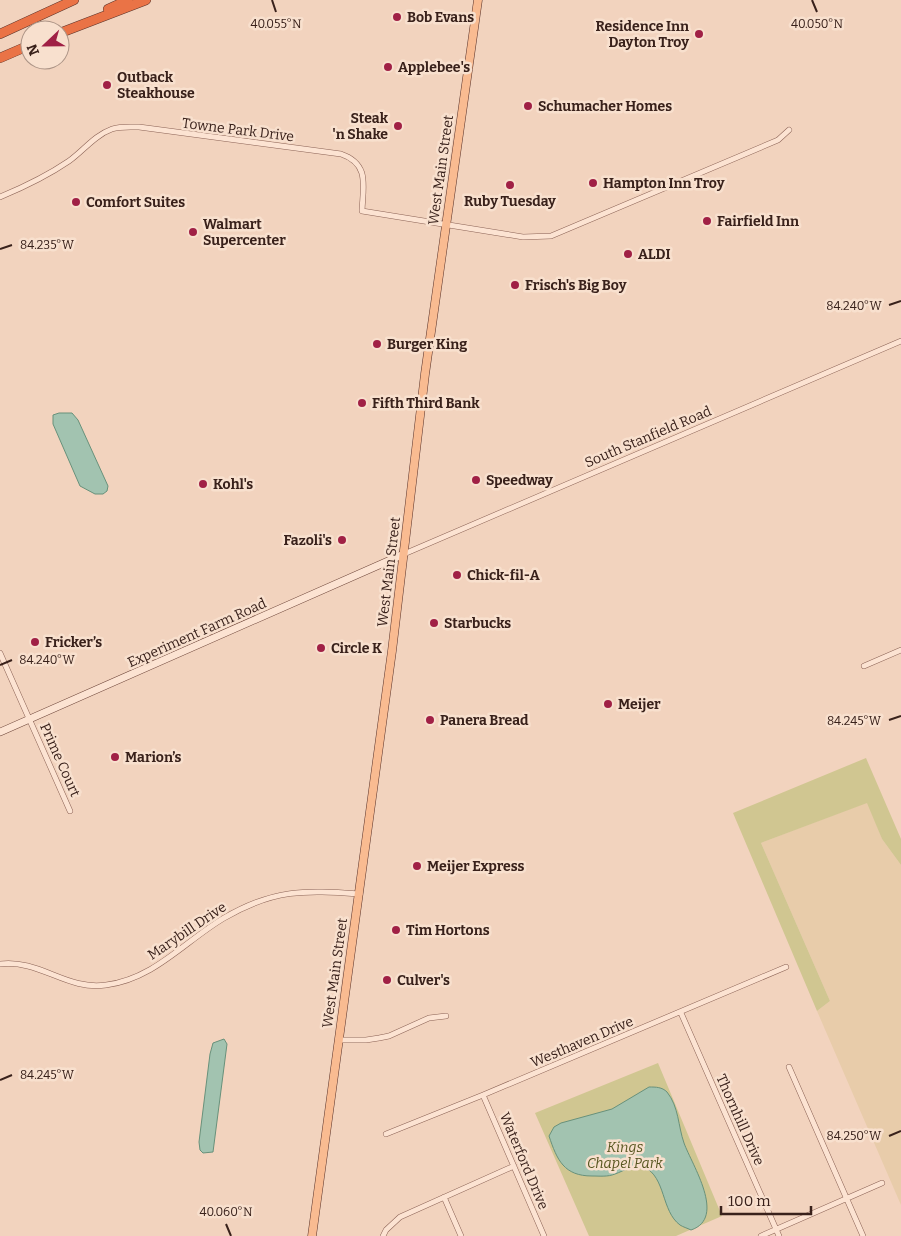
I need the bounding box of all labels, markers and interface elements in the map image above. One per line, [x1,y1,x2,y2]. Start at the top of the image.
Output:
place label: Bob Evans [407,9,474,26]
marker: Bob Evans [391,11,403,23]
text: 40.055°N [251,17,302,31]
text: 40.050°N [791,17,844,31]
place label: Residence Inn Dayton Troy [595,18,689,51]
north arrow [20,20,70,70]
marker: Residence Inn Dayton Troy [693,28,705,40]
text: N [23,41,43,58]
place label: Applebee's [398,59,470,76]
marker: Applebee's [382,61,394,73]
place label: Outback Steakhouse [117,69,195,102]
marker: Outback Steakhouse [101,79,113,91]
place label: Schumacher Homes [538,98,672,115]
marker: Schumacher Homes [522,100,534,112]
place label: Steak 'n Shake [332,110,389,143]
street label: West Main Street [425,114,457,226]
street label: Towne Park Drive [181,115,295,145]
marker: Steak 'n Shake [392,120,404,132]
place label: Hampton Inn Troy [603,175,725,192]
marker: Hampton Inn Troy [587,177,599,189]
marker: Ruby Tuesday [504,179,516,191]
place label: Ruby Tuesday [464,193,556,210]
place label: Comfort Suites [86,194,185,211]
marker: Comfort Suites [70,196,82,208]
place label: Fairfield Inn [717,213,799,230]
marker: Fairfield Inn [701,215,713,227]
place label: Walmart Supercenter [203,216,286,249]
marker: Walmart Supercenter [187,226,199,238]
text: 84.235°W [20,238,75,252]
place label: ALDI [638,246,671,263]
marker: ALDI [622,248,634,260]
place label: Frisch's Big Boy [525,277,627,294]
marker: Frisch's Big Boy [509,279,521,291]
text: 84.240°W [826,299,882,313]
place label: Burger King [387,336,467,353]
marker: Burger King [371,338,383,350]
place label: Fifth Third Bank [372,395,480,412]
marker: Fifth Third Bank [356,397,368,409]
street label: South Stanfield Road [582,403,714,471]
place label: Speedway [486,472,553,489]
marker: Speedway [470,474,482,486]
place label: Kohl's [213,476,253,493]
marker: Kohl's [197,478,209,490]
street label: West Main Street [374,516,404,628]
place label: Fazoli's [283,532,332,549]
marker: Fazoli's [336,534,348,546]
place label: Chick-fil-A [467,567,540,584]
marker: Chick-fil-A [451,569,463,581]
street label: Experiment Farm Road [125,595,269,671]
place label: Starbucks [444,615,511,632]
marker: Starbucks [428,617,440,629]
place label: Fricker’s [45,634,102,651]
marker: Fricker’s [29,636,41,648]
place label: Circle K [331,640,382,657]
marker: Circle K [315,642,327,654]
text: 84.240°W [19,653,75,667]
place label: Meijer [618,696,661,713]
marker: Meijer [602,698,614,710]
place label: Panera Bread [440,712,529,729]
marker: Panera Bread [424,714,436,726]
text: 84.245°W [827,714,882,728]
street label: Prime Court [36,721,84,799]
place label: Marion’s [125,749,182,766]
marker: Marion’s [109,751,121,763]
place label: Meijer Express [427,858,525,875]
marker: Meijer Express [411,860,423,872]
street label: Marybill Drive [144,898,230,964]
street label: West Main Street [319,917,351,1029]
place label: Tim Hortons [406,922,490,939]
marker: Tim Hortons [390,924,402,936]
place label: Culver's [397,972,450,989]
marker: Culver's [381,974,393,986]
street label: Westhaven Drive [528,1013,636,1071]
text: 84.245°W [20,1068,75,1082]
street label: Thornhill Drive [712,1072,768,1168]
street label: Waterford Drive [496,1110,552,1212]
text: 84.250°W [827,1129,882,1143]
park label: Kings Chapel Park [587,1139,663,1172]
scale bar [721,1184,811,1216]
text: 100 m [728,1192,771,1210]
text: 40.060°N [200,1205,253,1219]

